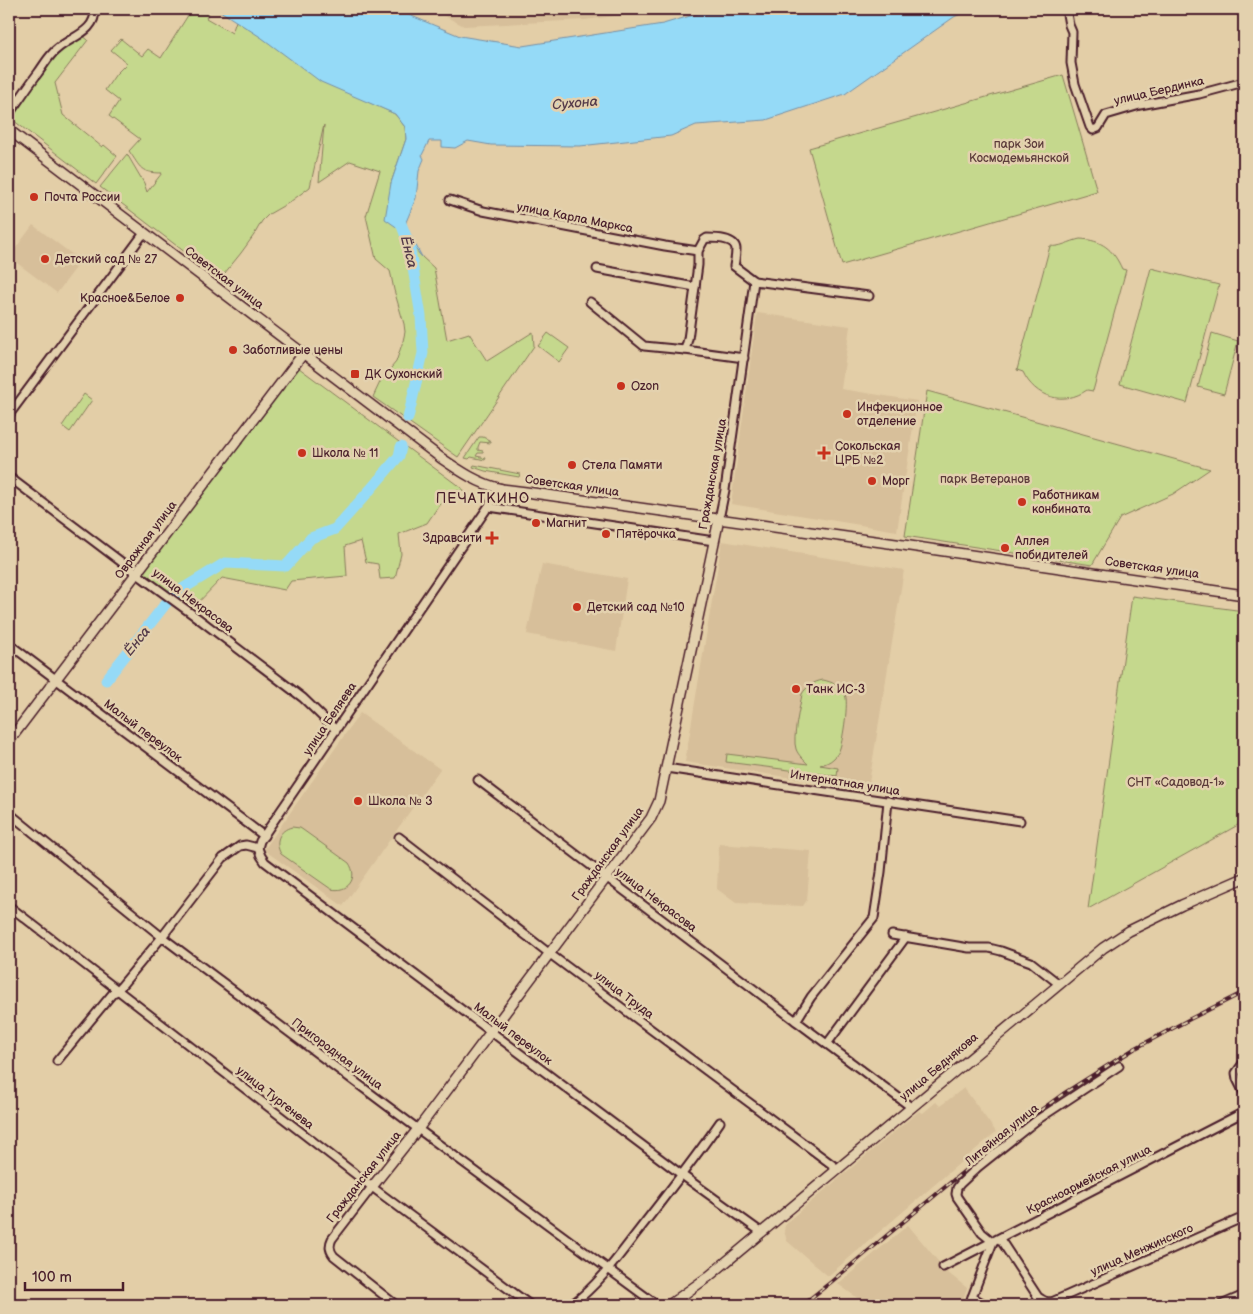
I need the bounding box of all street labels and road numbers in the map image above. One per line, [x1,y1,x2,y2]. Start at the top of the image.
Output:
street label: улица Бердинка [1113,73,1205,109]
street label: улица Карла Маркса [516,199,634,237]
street label: Советская улица [182,243,266,313]
street label: Гражданская улица [696,417,730,531]
street label: Советская улица [524,472,620,500]
street label: Овражная улица [112,498,180,582]
street label: Советская улица [1104,554,1200,582]
street label: улица Некрасова [149,566,237,636]
street label: улица Беляева [300,680,360,758]
street label: Малый переулок [101,696,186,766]
street label: Интернатная улица [789,767,901,799]
street label: Гражданская улица [569,804,647,904]
street label: улица Некрасова [612,865,700,935]
street label: улица Труда [591,968,657,1022]
street label: Малый переулок [471,999,556,1069]
street label: Пригородная улица [289,1015,385,1093]
street label: улица Беднякова [897,1030,981,1104]
street label: улица Тургенева [233,1063,317,1133]
street label: Литейная улица [961,1101,1042,1170]
street label: Гражданская улица [324,1128,404,1226]
street label: Красноармейская улица [1024,1142,1154,1218]
street label: улица Менжинского [1088,1221,1196,1279]

